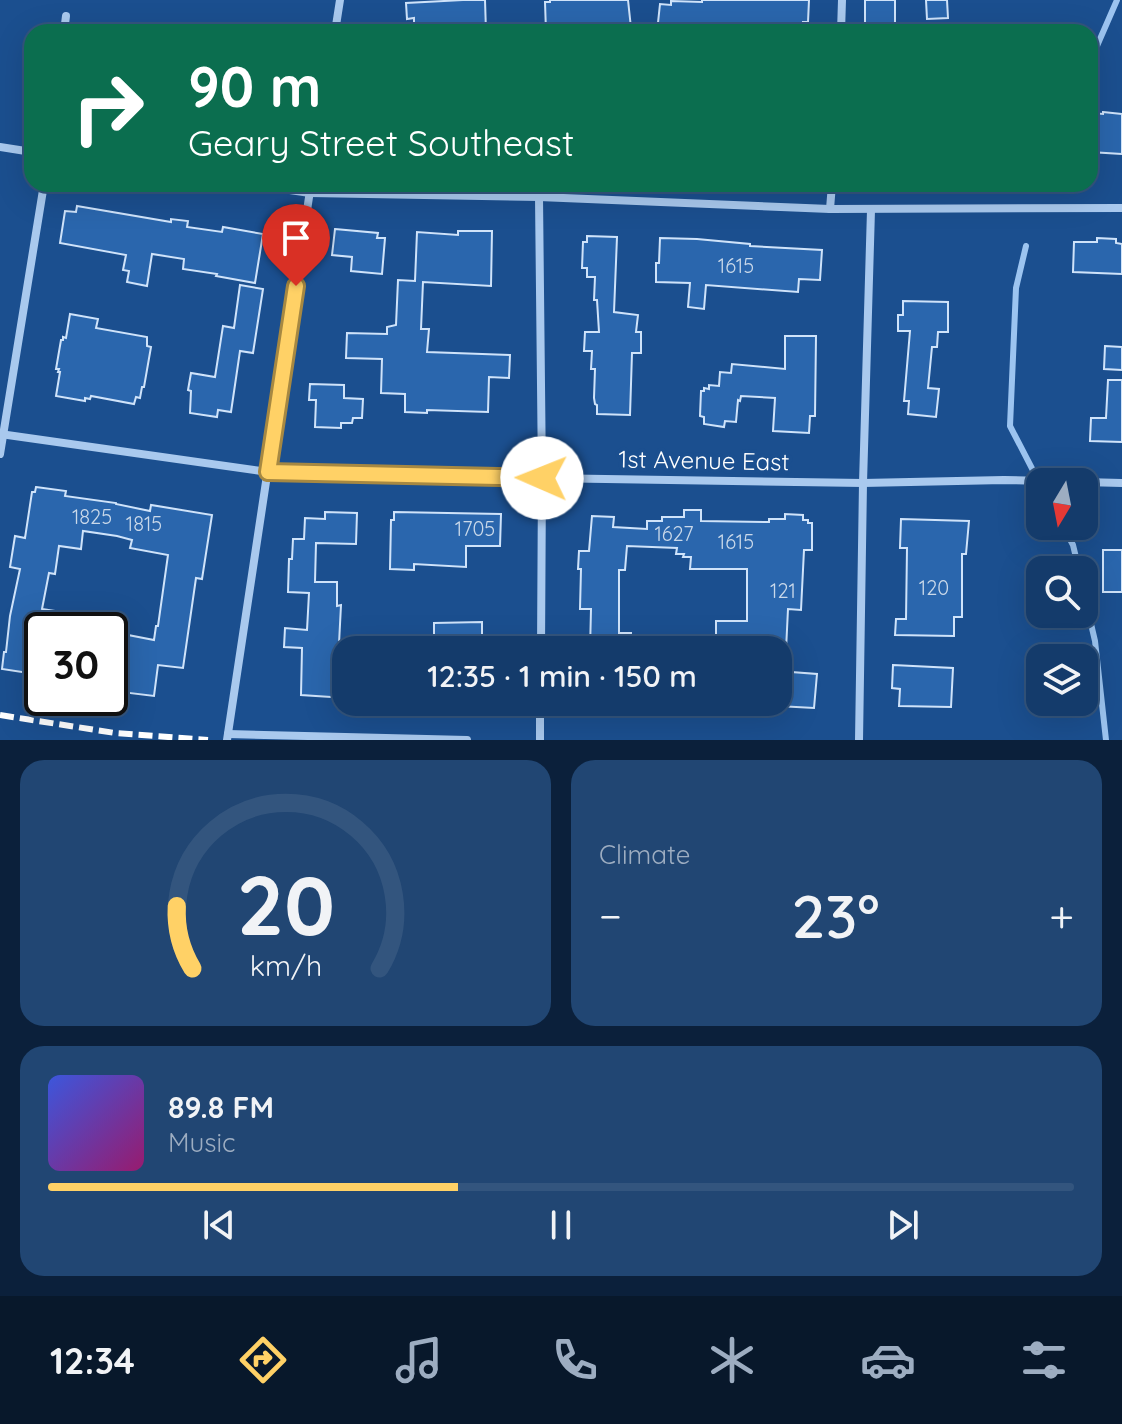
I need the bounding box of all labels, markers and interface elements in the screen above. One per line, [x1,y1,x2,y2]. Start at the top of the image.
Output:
text: 90 m [188,51,322,121]
icon: right [56,56,160,160]
text: Geary Street Southeast [188,120,574,165]
pin [262,204,330,286]
icon: arrive [274,216,318,260]
house number: 1615 [718,253,754,278]
position arrow [500,436,584,520]
street label: 1st Avenue East [618,444,790,476]
north arrow [1026,468,1098,540]
map controls [1026,468,1098,716]
house number: 1825 [72,504,112,529]
house number: 1815 [126,511,162,536]
house number: 1705 [455,516,495,541]
house number: 1627 [654,521,694,546]
house number: 1615 [718,529,754,554]
button: search [1026,556,1098,628]
house number: 120 [919,575,949,600]
house number: 121 [770,578,796,603]
speed limit sign: 30 [24,612,128,716]
button: layers [1026,644,1098,716]
text: 12:35 · 1 min · 150 m [427,657,697,695]
text: Climate [599,838,690,871]
text: 20 [236,852,335,956]
text: 23° [791,878,880,953]
text: − [599,888,622,943]
text: + [1049,888,1074,943]
text: km/h [249,947,322,983]
text: 89.8 FM [168,1088,274,1126]
text: Music [168,1126,236,1159]
icon: previous [197,1203,241,1247]
icon: pause [539,1203,583,1247]
icon: next [881,1203,925,1247]
icon: directions [235,1332,291,1388]
icon: music [391,1332,447,1388]
icon: phone [547,1332,603,1388]
icon: climate [704,1332,760,1388]
icon: car [860,1332,916,1388]
icon: filters [1016,1332,1072,1388]
text: 12:34 [50,1338,135,1383]

